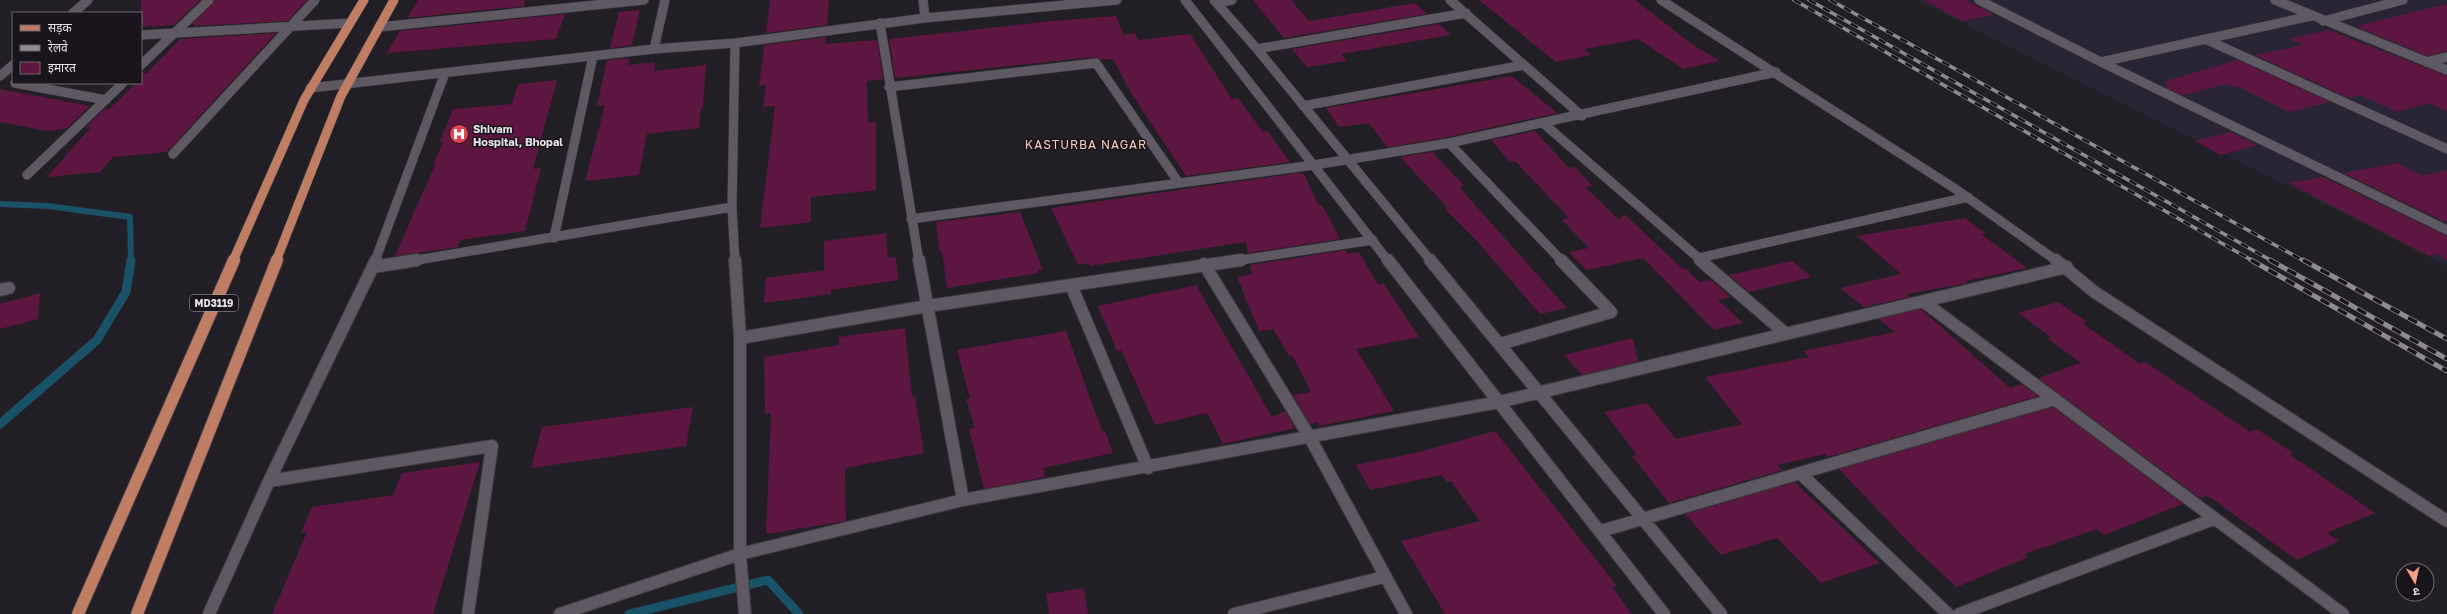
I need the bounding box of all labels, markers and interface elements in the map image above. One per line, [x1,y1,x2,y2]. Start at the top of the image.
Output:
legend [12,12,142,84]
text: सड़क [48,20,73,35]
text: रेलवे [48,40,68,55]
text: इमारत [48,60,77,75]
place label: Shivam Hospital, Bhopal [473,122,563,148]
hospital icon: Shivam Hospital, Bhopal [448,123,470,145]
district label: KASTURBA NAGAR [1025,137,1147,152]
road number: MD3119 [190,295,238,311]
north arrow [2395,562,2435,602]
text: उ [2412,585,2421,599]

